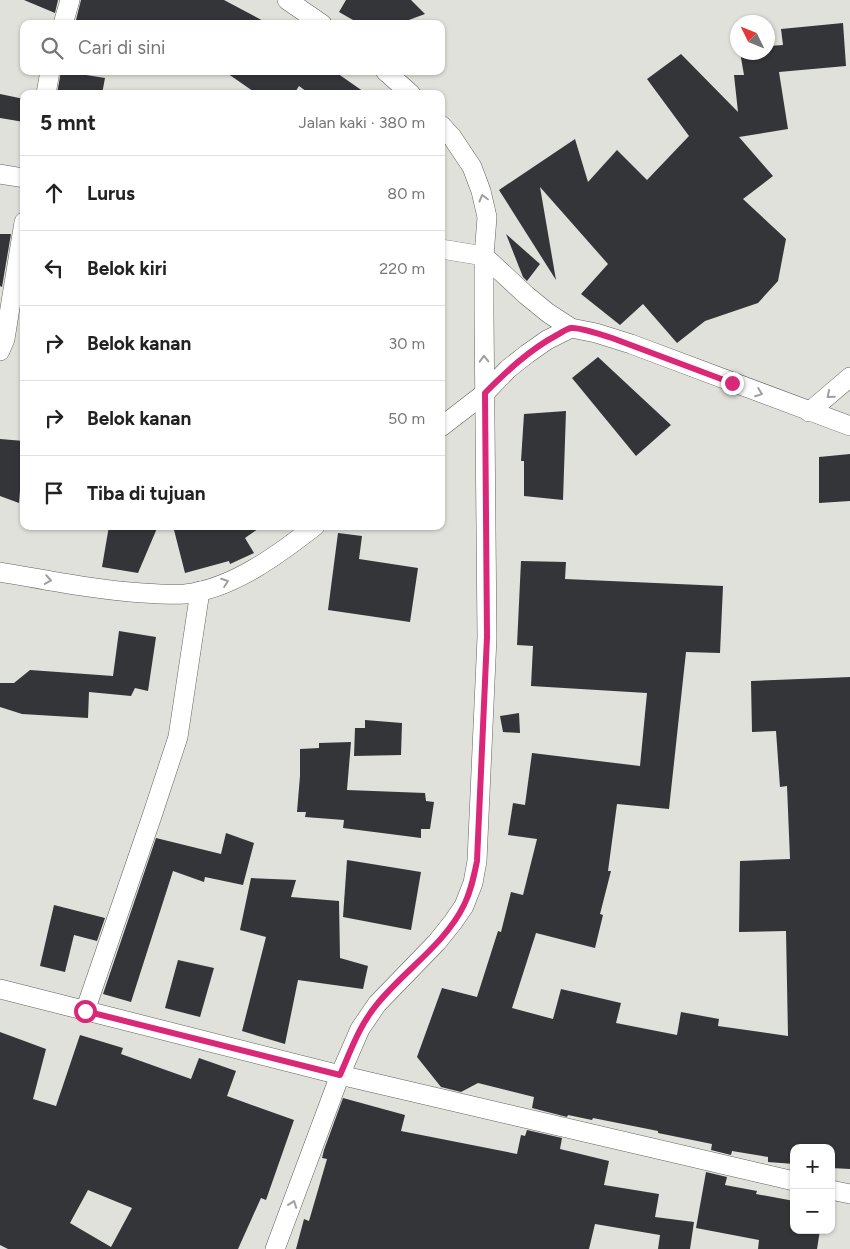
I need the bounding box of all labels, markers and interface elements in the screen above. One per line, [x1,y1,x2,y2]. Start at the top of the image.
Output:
north arrow [730,15,775,60]
search box [20,20,445,75]
icon: search [38,34,66,62]
text: Cari di sini [78,36,165,59]
text: 5 mnt [40,110,96,135]
text: Jalan kaki · 380 m [299,113,425,132]
icon: ahead [40,179,68,207]
text: Lurus [87,182,135,205]
text: 80 m [387,184,425,203]
one-way arrow [478,194,488,202]
icon: left [40,254,68,282]
text: Belok kiri [87,257,167,280]
text: 220 m [379,259,425,278]
icon: right [40,329,68,357]
text: Belok kanan [87,332,191,355]
text: 30 m [388,334,425,353]
one-way arrow [479,355,489,363]
route end [721,372,744,395]
one-way arrow [754,387,763,397]
one-way arrow [826,389,835,398]
icon: right [40,404,68,432]
text: Belok kanan [87,407,191,430]
text: 50 m [388,409,425,428]
icon: arrive [40,479,68,507]
text: Tiba di tujuan [87,482,206,505]
one-way arrow [44,574,52,585]
one-way arrow [221,578,229,588]
route start [74,1000,97,1023]
map controls [790,1144,835,1234]
button: + [790,1144,835,1189]
button: − [790,1189,835,1234]
one-way arrow [287,1200,297,1209]

